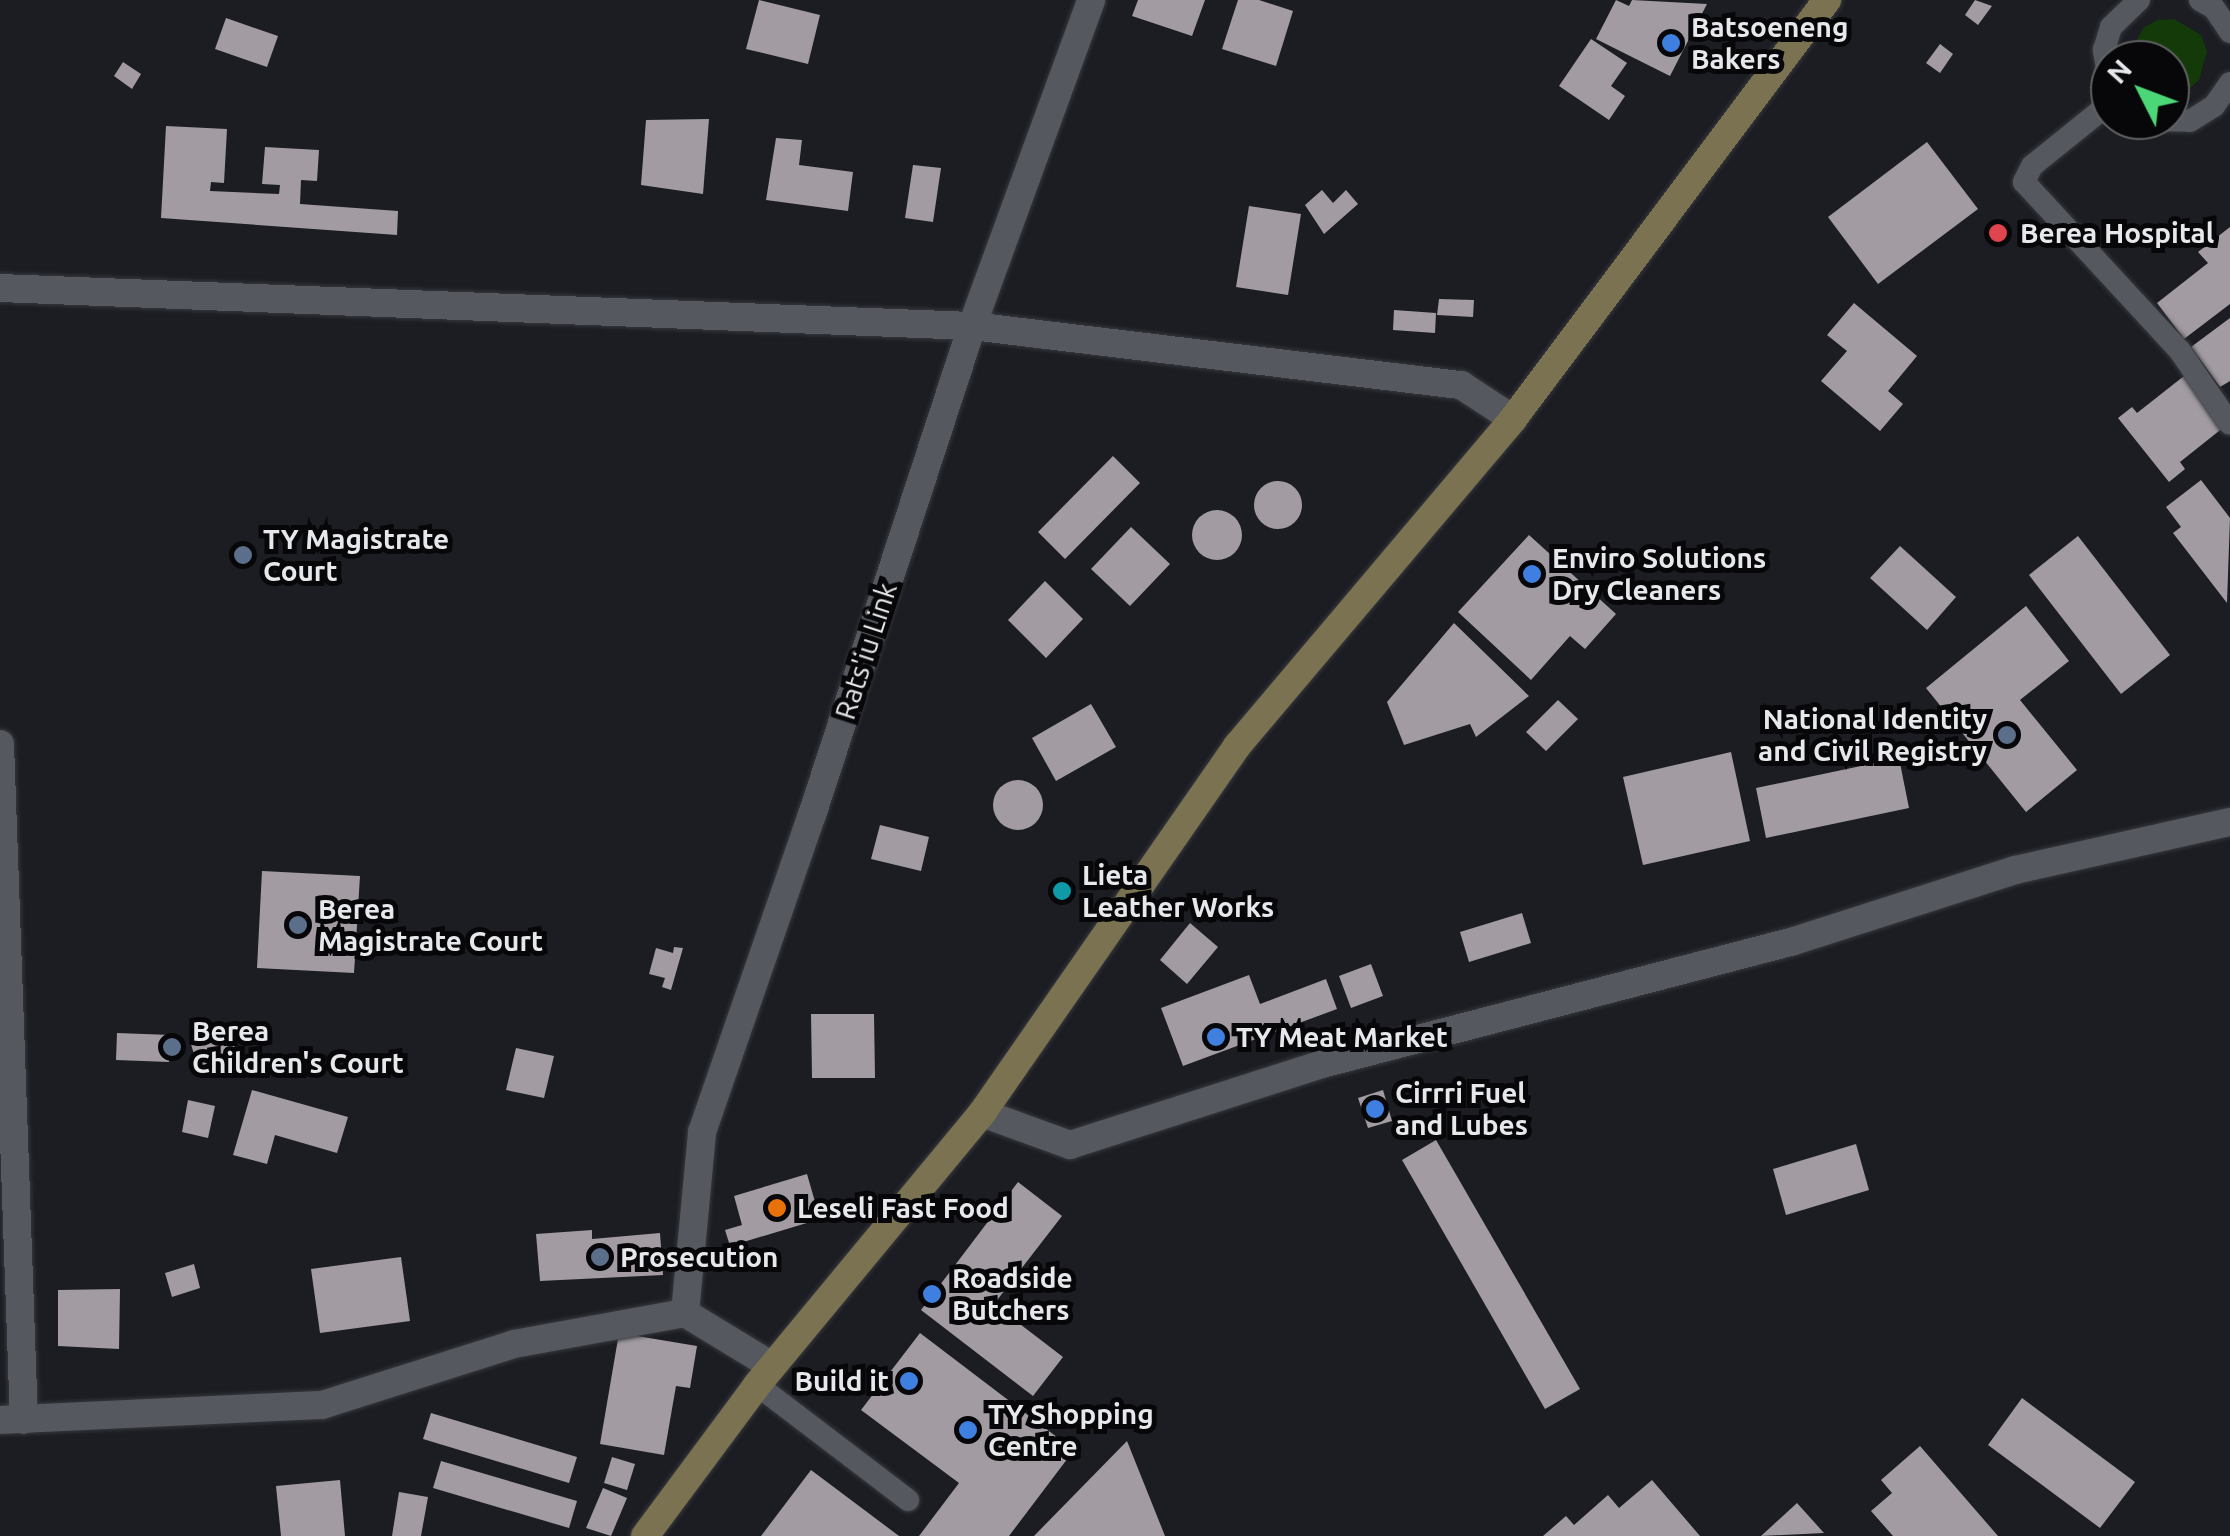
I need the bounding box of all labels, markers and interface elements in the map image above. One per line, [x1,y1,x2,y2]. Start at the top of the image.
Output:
place label: Batsoeneng Bakers [1691,10,1848,76]
marker: Batsoeneng Bakers [1660,32,1682,54]
north arrow [2090,40,2190,140]
text: N [2100,53,2137,89]
place label: Berea Hospital [2020,216,2214,250]
marker: Berea Hospital [1985,220,2011,246]
place label: TY Magistrate Court [263,522,449,588]
place label: Enviro Solutions Dry Cleaners [1552,541,1766,607]
marker: TY Magistrate Court [232,544,254,566]
marker: Enviro Solutions Dry Cleaners [1521,563,1543,585]
street label: Rats'iu Link [828,578,904,724]
place label: National Identity and Civil Registry [1758,702,1987,768]
marker: National Identity and Civil Registry [1996,724,2018,746]
place label: Lieta Leather Works [1082,858,1274,924]
marker: Lieta Leather Works [1051,880,1073,902]
place label: Berea Magistrate Court [318,892,543,958]
marker: Berea Magistrate Court [287,914,309,936]
place label: Berea Children's Court [192,1014,404,1080]
place label: TY Meat Market [1236,1020,1448,1054]
marker: TY Meat Market [1205,1026,1227,1048]
marker: Berea Children's Court [161,1036,183,1058]
place label: Cirrri Fuel and Lubes [1395,1076,1528,1142]
marker: Cirrri Fuel and Lubes [1364,1098,1386,1120]
place label: Leseli Fast Food [797,1191,1009,1225]
marker: Leseli Fast Food [766,1197,788,1219]
place label: Prosecution [620,1240,778,1274]
marker: Prosecution [589,1246,611,1268]
place label: Roadside Butchers [952,1261,1073,1327]
marker: Roadside Butchers [921,1283,943,1305]
place label: Build it [795,1364,889,1398]
marker: Build it [898,1370,920,1392]
place label: TY Shopping Centre [988,1397,1154,1463]
marker: TY Shopping Centre [957,1419,979,1441]

